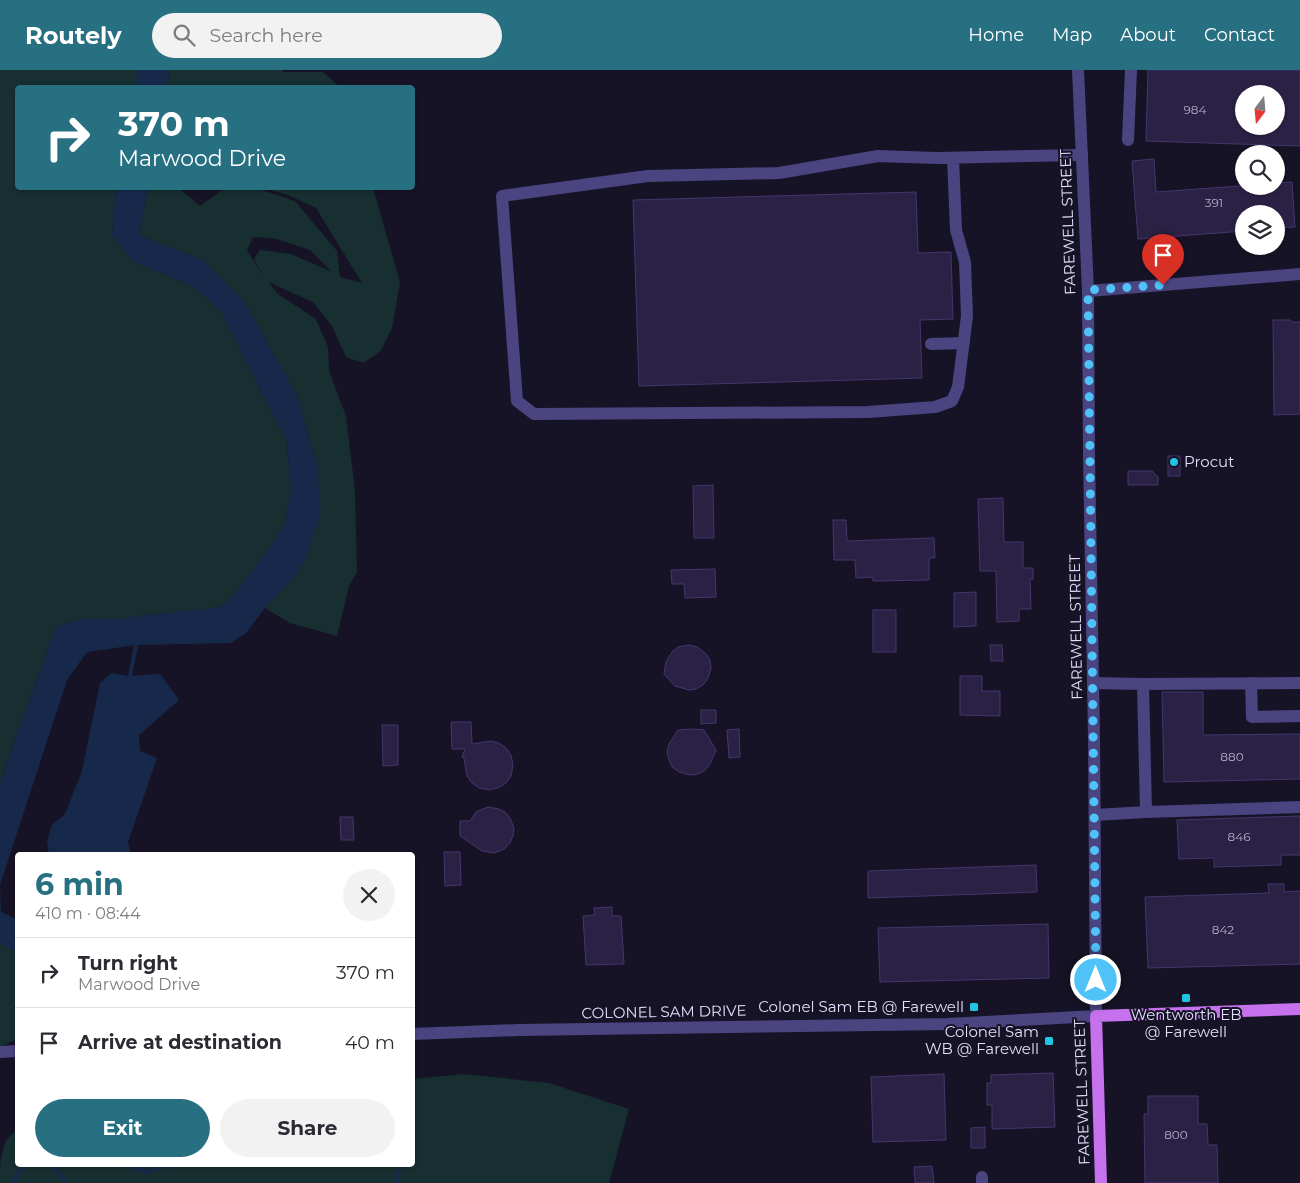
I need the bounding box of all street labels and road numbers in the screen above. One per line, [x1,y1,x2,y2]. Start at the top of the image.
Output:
street label: FAREWELL STREET [1055,148,1080,295]
street label: FAREWELL STREET [1065,554,1086,700]
street label: COLONEL SAM DRIVE [581,1001,747,1022]
street label: FAREWELL STREET [1069,1018,1094,1165]

